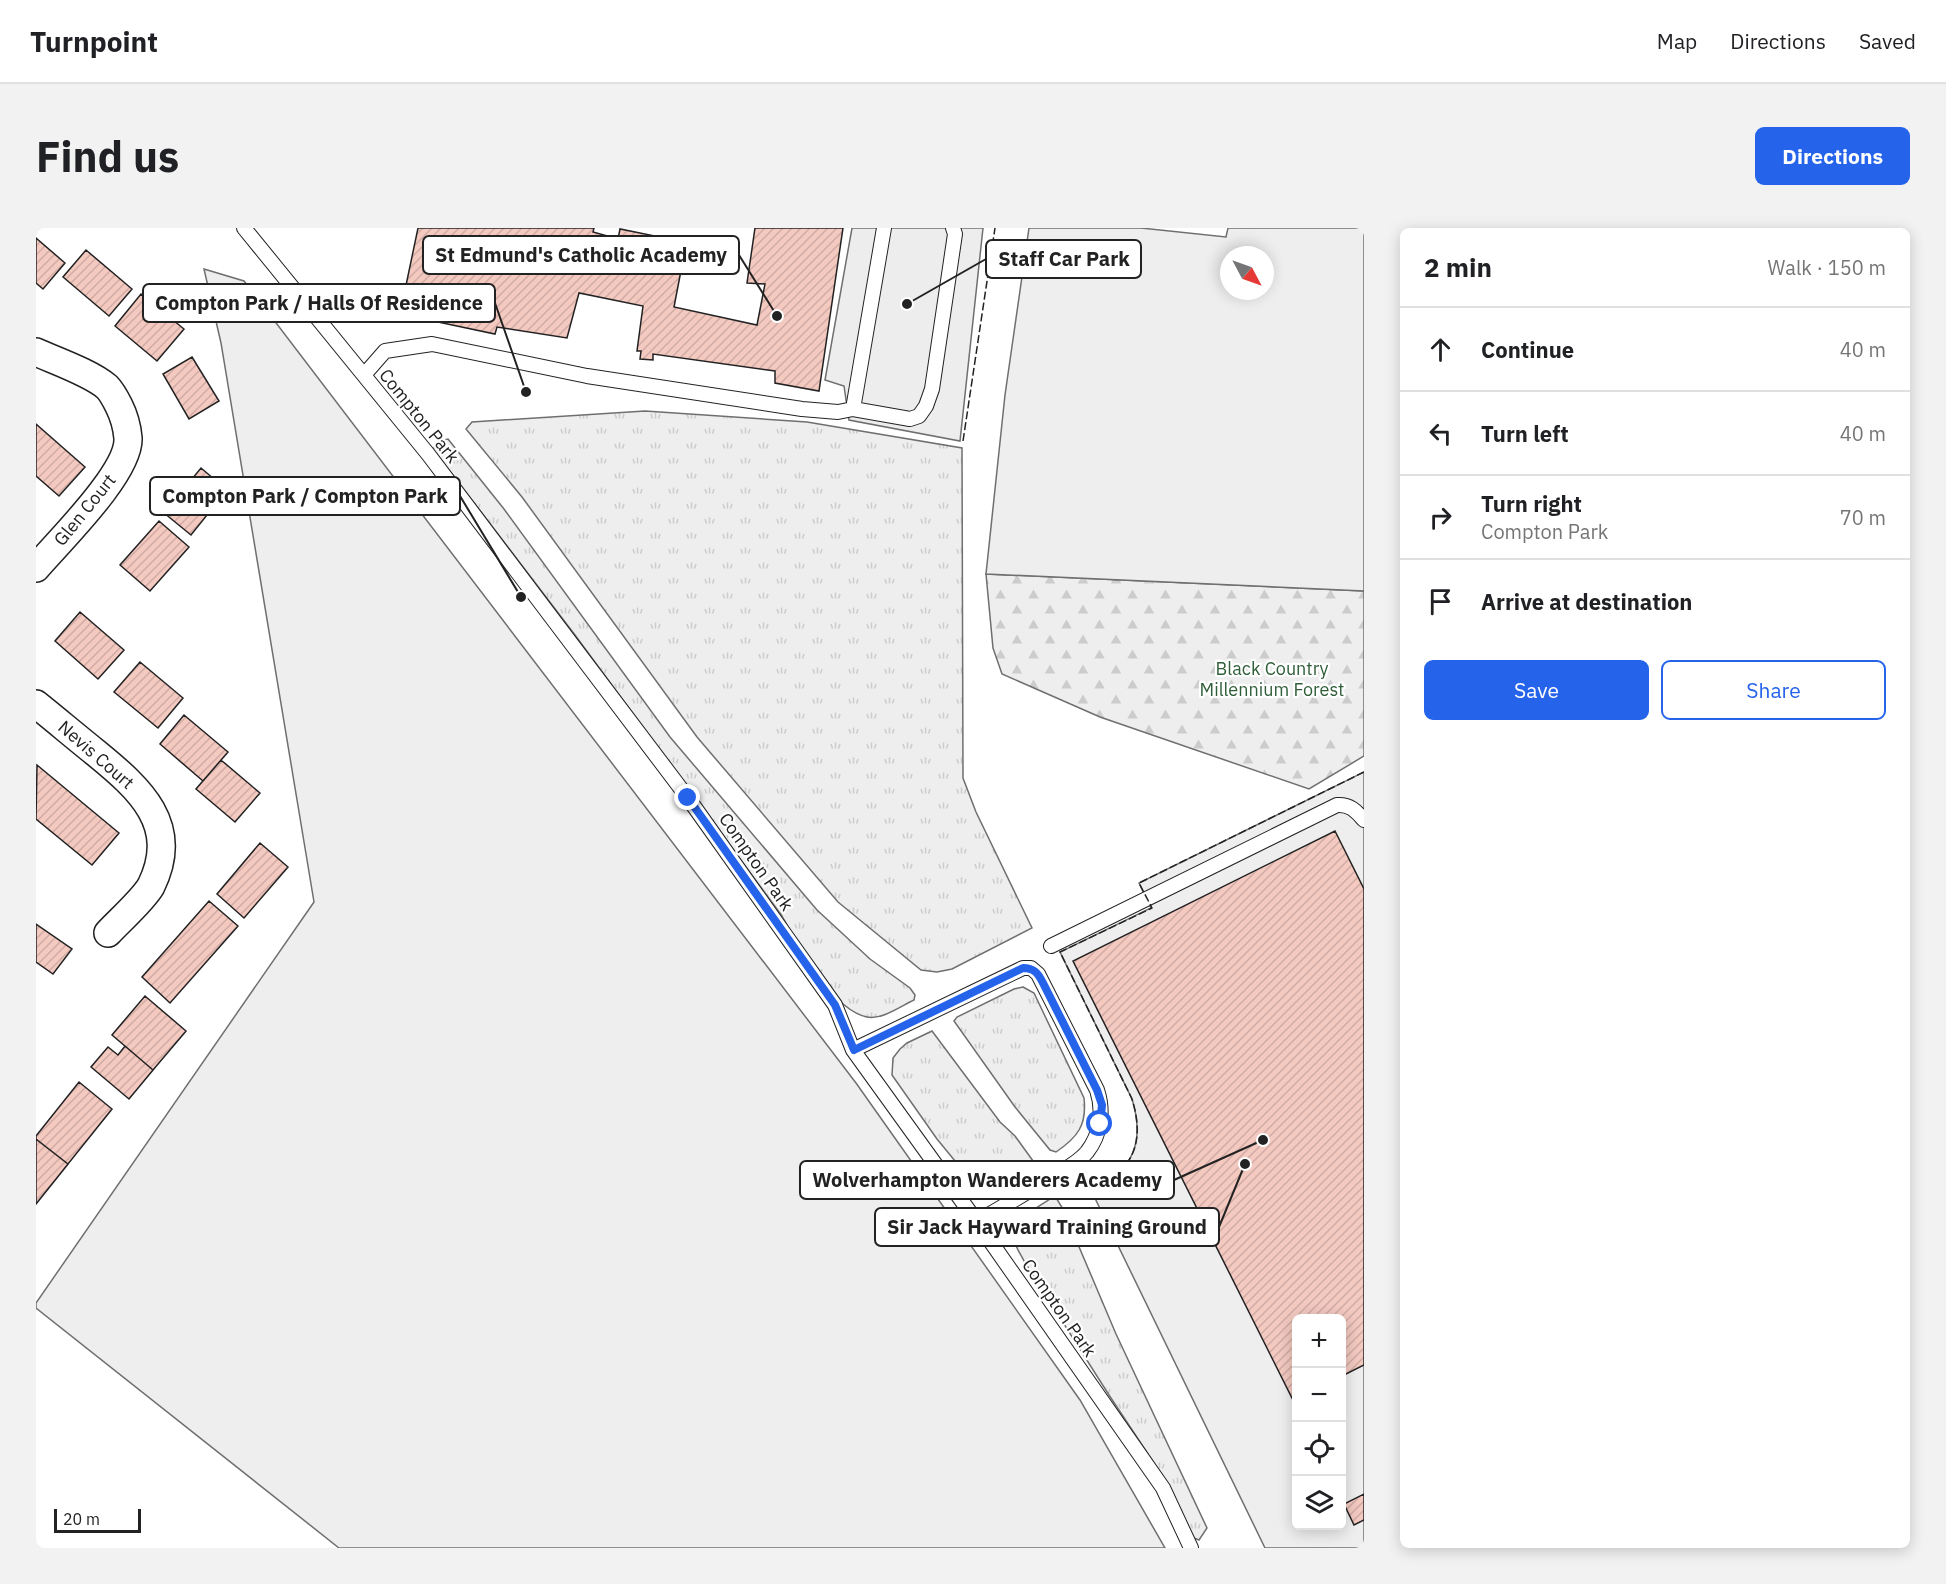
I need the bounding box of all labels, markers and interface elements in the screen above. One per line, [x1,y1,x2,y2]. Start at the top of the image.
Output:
text: Turnpoint [30,23,158,60]
text: Map [1657,27,1697,55]
text: Directions [1730,27,1826,55]
text: Saved [1859,27,1916,55]
button: Directions [1755,127,1910,185]
text: Find us [36,129,179,184]
callout: St Edmund's Catholic Academy [423,236,739,274]
callout: Staff Car Park [986,240,1141,278]
text: St Edmund's Catholic Academy [435,241,727,268]
text: Staff Car Park [998,245,1130,272]
north arrow [1220,246,1274,300]
text: 2 min [1424,250,1492,284]
text: Walk · 150 m [1768,254,1886,281]
callout: Compton Park / Halls Of Residence [143,284,495,322]
text: Compton Park / Halls Of Residence [155,289,483,316]
icon: ahead [1424,333,1457,366]
text: Continue [1481,335,1574,364]
text: 40 m [1840,336,1886,363]
street label: Compton Park [374,364,465,468]
icon: left [1424,417,1457,450]
text: Turn left [1481,419,1569,448]
text: 40 m [1840,420,1886,447]
street label: Glen Court [49,469,121,550]
callout: Compton Park / Compton Park [150,477,460,515]
text: Compton Park / Compton Park [162,482,448,509]
text: Turn right [1481,489,1582,518]
icon: right [1424,501,1457,534]
text: 70 m [1840,504,1886,531]
text: Compton Park [1481,518,1608,545]
icon: arrive [1424,585,1457,618]
text: Arrive at destination [1481,587,1692,616]
park label: Black Country Millennium Forest [1200,657,1344,701]
button: Save [1424,660,1649,720]
button: Share [1661,660,1886,720]
street label: Nevis Court [54,715,139,794]
route end [674,784,700,810]
street label: Compton Park [714,808,799,916]
route start [1086,1110,1112,1136]
callout: Wolverhampton Wanderers Academy [800,1161,1174,1199]
text: Wolverhampton Wanderers Academy [812,1166,1162,1193]
callout: Sir Jack Hayward Training Ground [875,1208,1219,1246]
text: Sir Jack Hayward Training Ground [887,1213,1207,1240]
street label: Compton Park [1017,1254,1102,1362]
map controls [1292,1314,1346,1530]
button: + [1292,1314,1346,1368]
button: − [1292,1368,1346,1422]
button: locate [1292,1422,1346,1476]
button: layers [1292,1476,1346,1530]
scale bar [54,1506,141,1534]
text: 20 m [63,1509,100,1529]

